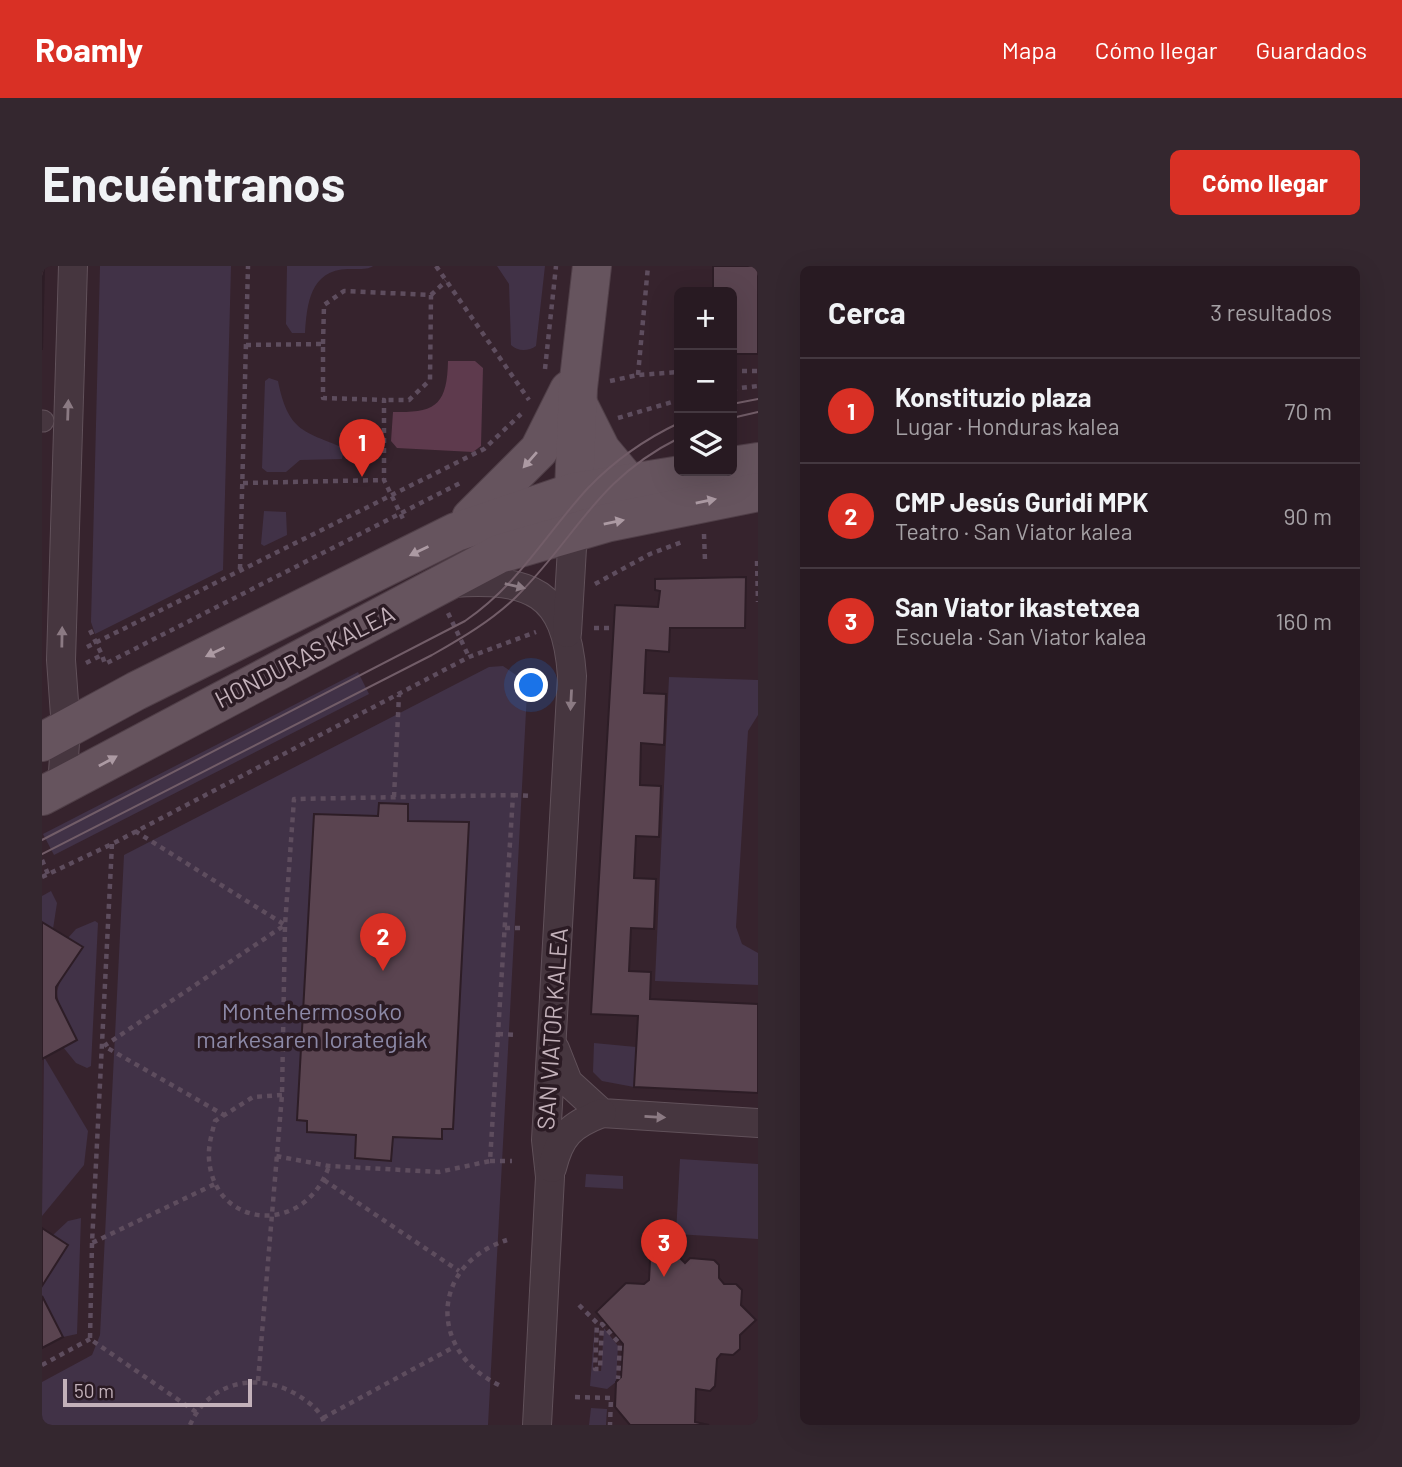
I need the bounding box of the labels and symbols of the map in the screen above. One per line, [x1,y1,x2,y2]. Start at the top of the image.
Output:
one-way arrow [63,398,74,420]
pin: 1 [339,419,385,477]
one-way arrow [523,451,538,468]
one-way arrow [695,496,717,507]
one-way arrow [603,516,625,527]
one-way arrow [409,545,429,556]
one-way arrow [504,581,526,592]
street label: HONDURAS KALEA [210,598,399,713]
one-way arrow [56,626,68,648]
one-way arrow [205,646,225,657]
your location [514,668,548,702]
one-way arrow [565,690,576,712]
one-way arrow [98,755,117,767]
pin: 2 [360,913,406,971]
street label: SAN VIATOR KALEA [530,927,573,1131]
park label: Montehermosoko markesaren lorategiak [196,996,428,1053]
one-way arrow [644,1112,666,1123]
pin: 3 [641,1219,687,1277]
scale bar [63,1376,252,1408]

